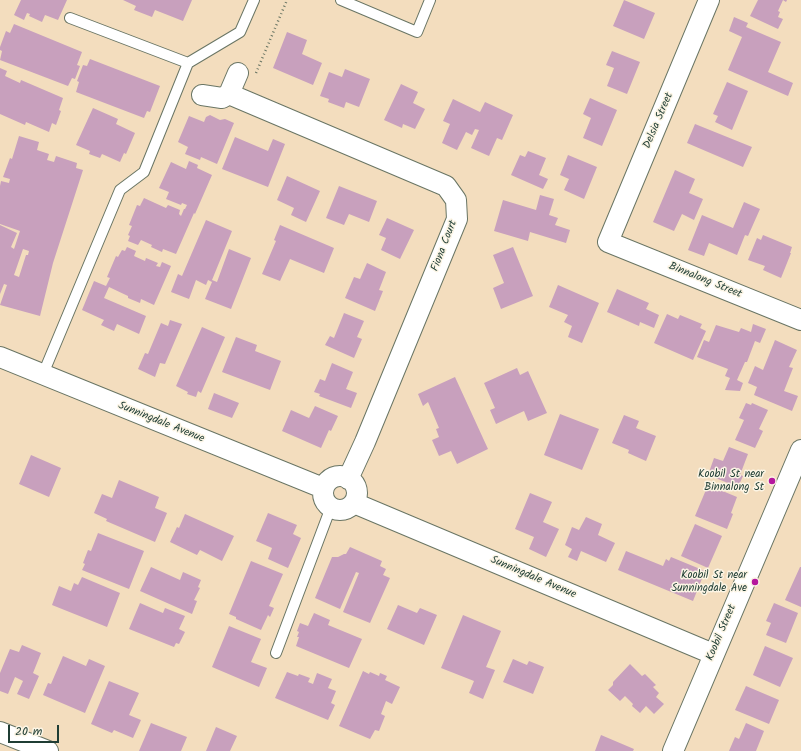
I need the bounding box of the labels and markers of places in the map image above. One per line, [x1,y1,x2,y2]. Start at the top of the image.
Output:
place label: Koobil St near Binnalong St [698,468,764,494]
marker: Koobil St near Binnalong St [767,476,777,486]
place label: Koobil St near Sunningdale Ave [671,569,747,595]
marker: Koobil St near Sunningdale Ave [750,577,760,587]

